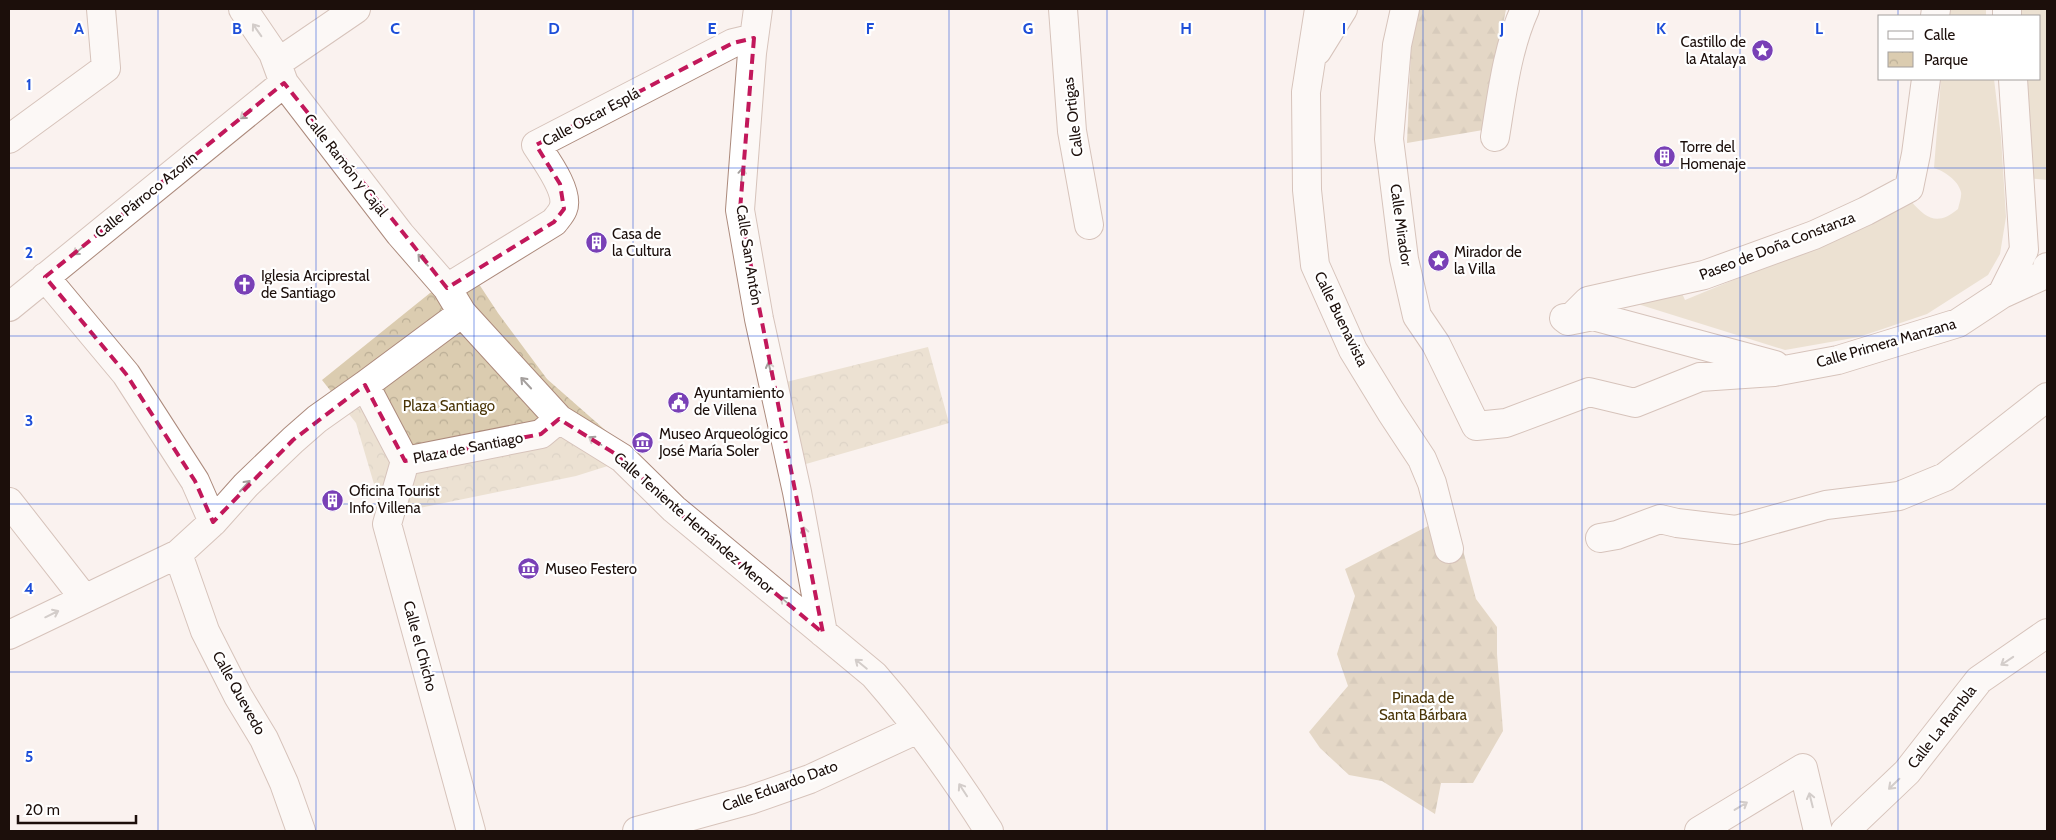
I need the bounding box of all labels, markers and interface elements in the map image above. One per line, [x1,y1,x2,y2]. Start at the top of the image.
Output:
legend [1878,15,2041,80]
text: A [74,19,84,38]
text: B [232,19,242,38]
text: C [390,19,400,38]
text: D [548,19,560,38]
text: E [707,19,717,38]
text: F [866,19,875,38]
text: G [1023,19,1033,38]
text: H [1180,19,1192,38]
text: I [1342,19,1346,38]
text: J [1499,19,1504,38]
text: K [1656,19,1666,38]
text: L [1815,19,1823,38]
one-way arrow [252,23,262,37]
text: Calle [1924,26,1955,44]
place label: Castillo de la Atalaya [1680,33,1747,68]
place icon: Castillo de la Atalaya [1750,39,1774,63]
text: Parque [1924,51,1968,69]
text: 1 [26,75,32,94]
street label: Calle Ortigas [1059,76,1087,158]
street label: Calle Oscar Esplá [539,83,644,150]
one-way arrow [240,109,253,120]
street label: Calle Ramón y Cajal [300,110,392,220]
place label: Torre del Homenaje [1680,138,1746,173]
building icon: Torre del Homenaje [1652,144,1676,168]
street label: Calle Párroco Azorín [91,148,201,242]
one-way arrow [738,167,747,183]
street label: Calle Mirador [1386,183,1416,268]
street label: Calle San Antón [732,204,766,306]
street label: Paseo de Doña Constanza [1697,208,1858,284]
place label: Casa de la Cultura [612,225,672,260]
building icon: Casa de la Cultura [584,231,608,255]
text: 2 [25,243,33,262]
place label: Mirador de la Villa [1454,243,1522,278]
one-way arrow [73,244,86,255]
place icon: Mirador de la Villa [1426,249,1450,273]
one-way arrow [417,254,428,267]
place label: Iglesia Arciprestal de Santiago [261,267,370,302]
street label: Calle Buenavista [1310,269,1372,370]
church icon: Iglesia Arciprestal de Santiago [233,273,257,297]
street label: Calle Primera Manzana [1814,314,1959,372]
one-way arrow [765,362,774,378]
one-way arrow [521,376,532,389]
place label: Ayuntamiento de Villena [694,384,784,419]
public building icon: Ayuntamiento de Villena [666,390,690,414]
park label: Plaza Santiago [403,397,495,415]
text: 3 [25,411,33,430]
place label: Museo Arqueológico José María Soler [658,425,788,460]
street label: Plaza de Santiago [411,429,525,467]
museum icon: Museo Arqueológico José María Soler [631,431,655,455]
one-way arrow [589,436,603,446]
street label: Calle Teniente Hernández Menor [610,448,778,598]
one-way arrow [239,480,251,492]
place label: Oficina Tourist Info Villena [349,482,440,517]
building icon: Oficina Tourist Info Villena [321,488,345,512]
one-way arrow [800,526,809,542]
museum icon: Museo Festero [517,557,541,581]
place label: Museo Festero [545,560,637,578]
text: 4 [24,579,34,598]
one-way arrow [779,596,792,608]
street label: Calle el Chicho [399,599,441,693]
one-way arrow [45,608,60,618]
street label: Calle Quevedo [209,648,269,738]
one-way arrow [2001,656,2015,666]
one-way arrow [855,659,868,670]
street label: Calle La Rambla [1904,681,1981,772]
park label: Pinada de Santa Bárbara [1379,689,1468,724]
text: 5 [25,747,33,766]
street label: Calle Eduardo Dato [720,757,840,815]
one-way arrow [1888,778,1900,790]
one-way arrow [958,783,968,797]
scale bar [18,792,135,824]
one-way arrow [1806,792,1815,808]
text: 20 m [25,801,60,819]
one-way arrow [1733,801,1747,811]

